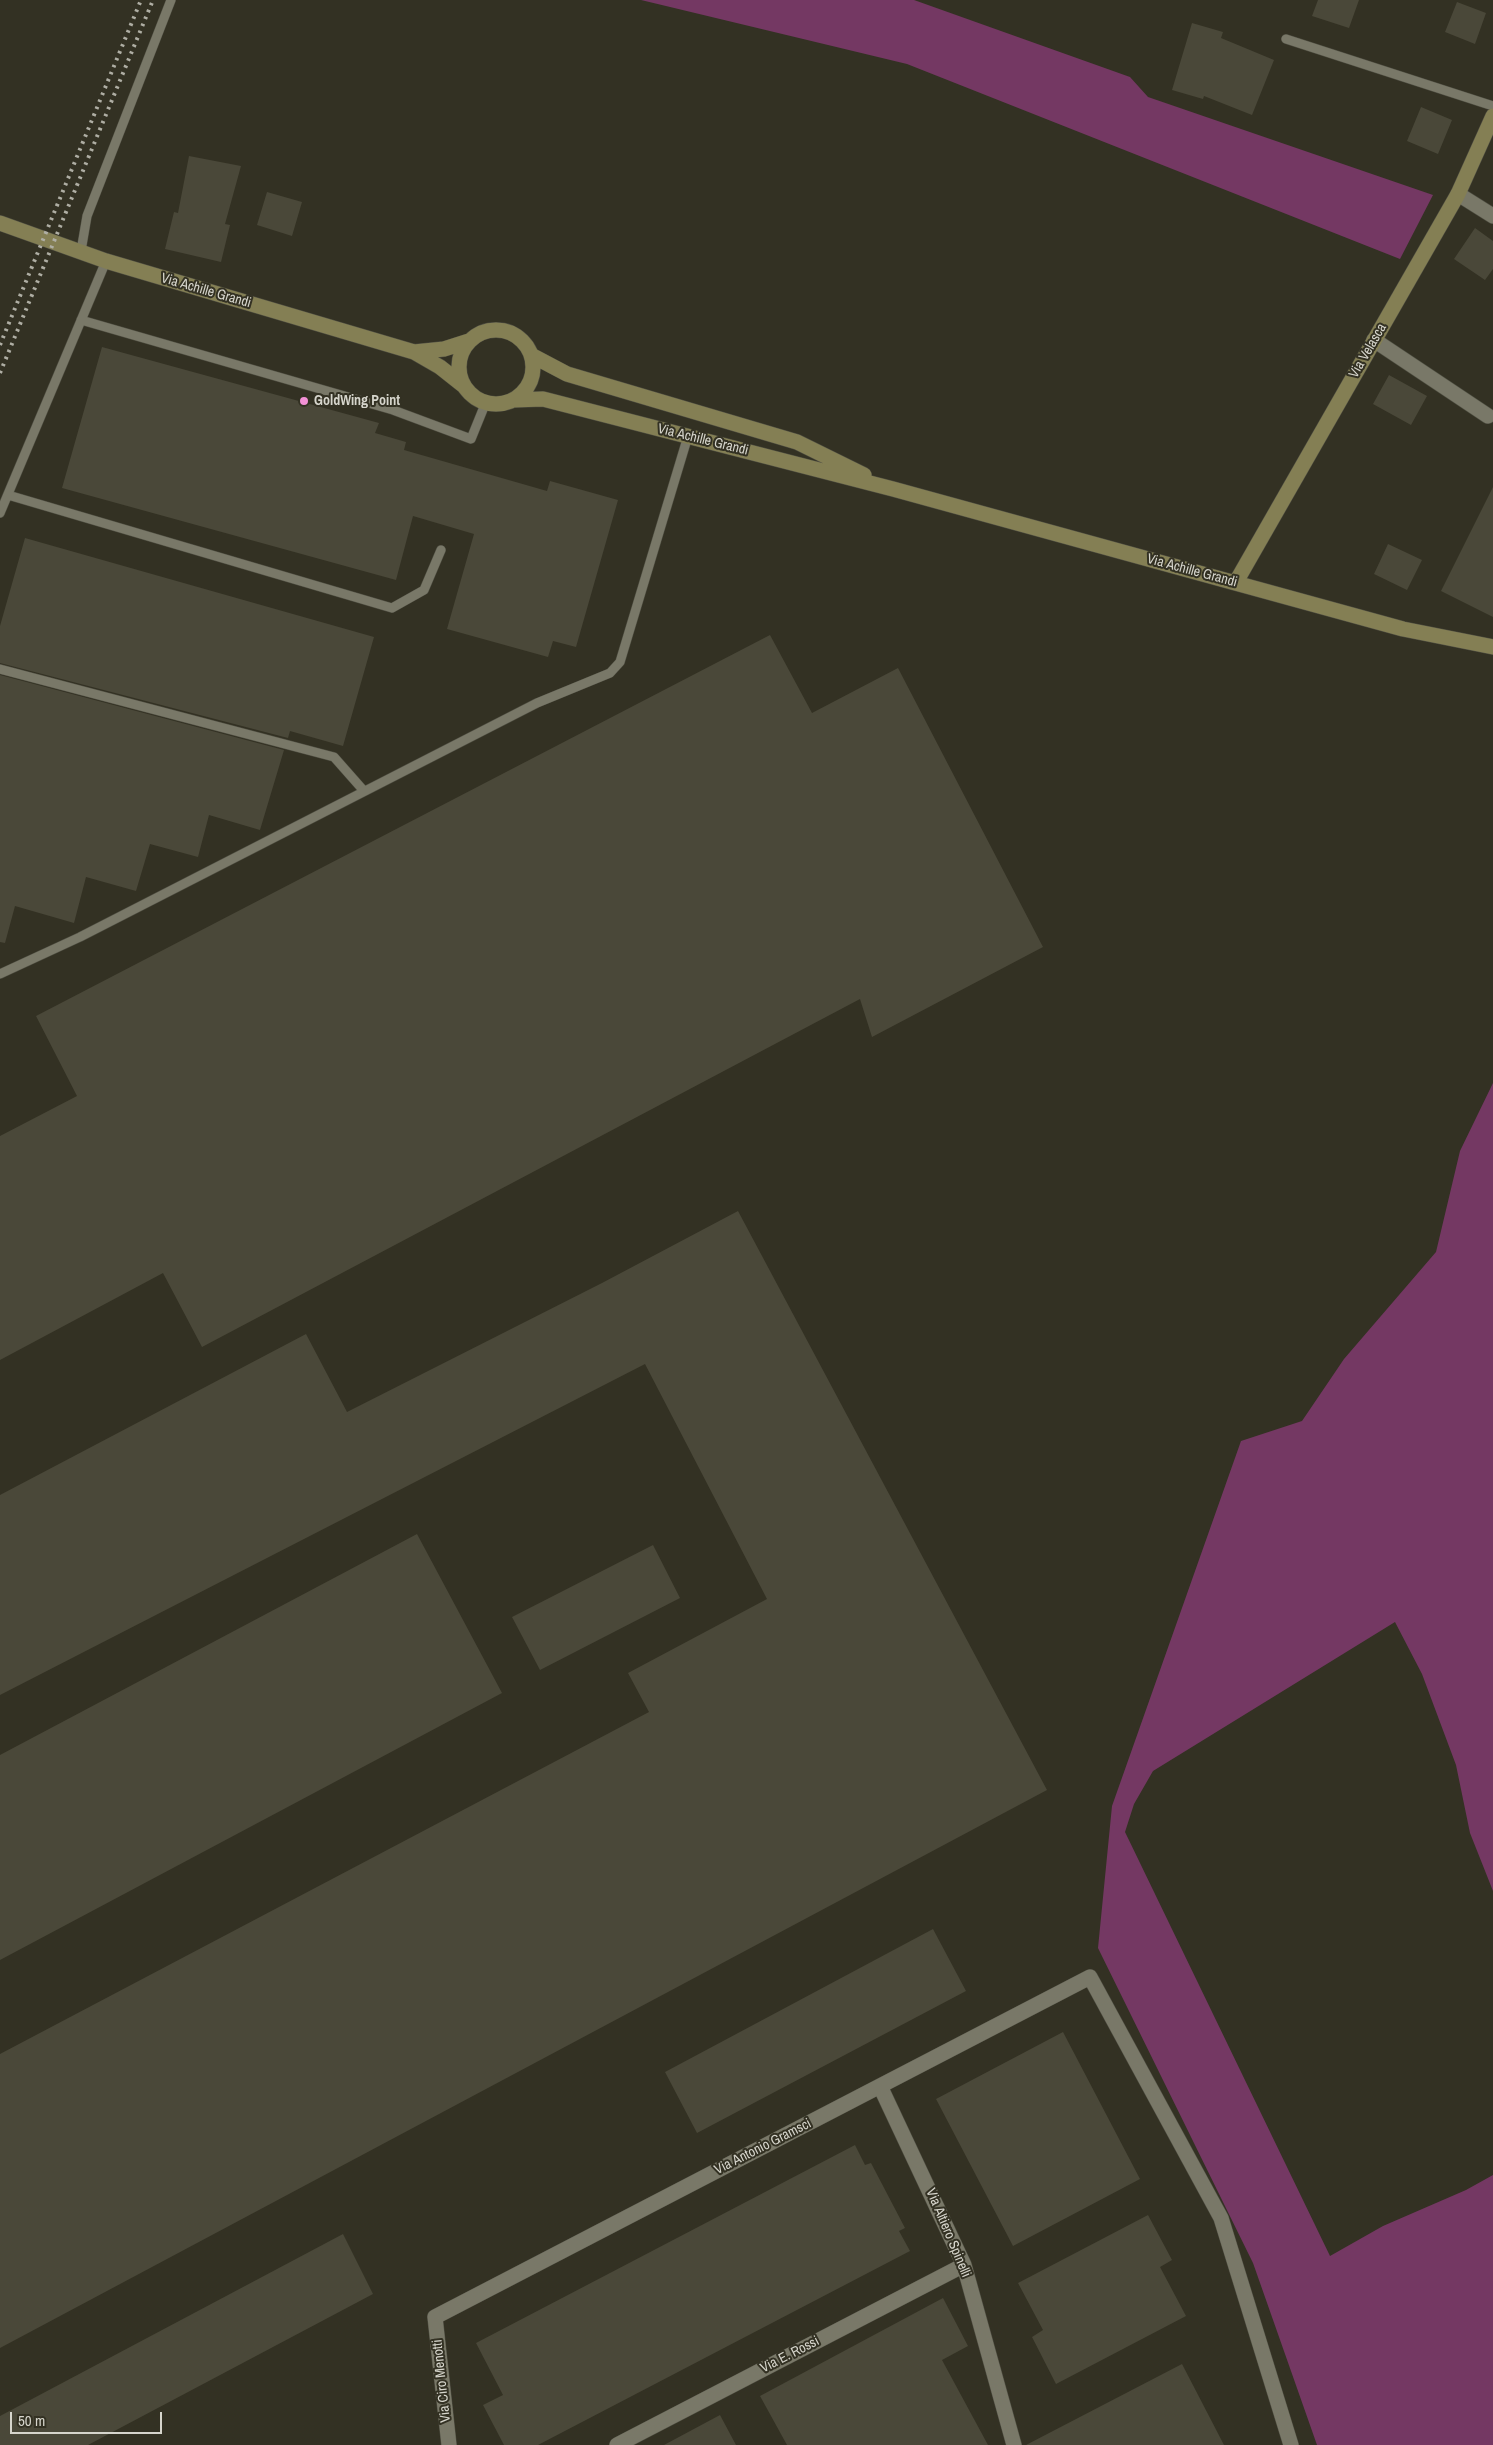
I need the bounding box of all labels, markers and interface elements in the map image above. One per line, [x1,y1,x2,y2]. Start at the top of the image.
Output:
street label: Via Achille Grandi [159,270,253,312]
street label: Via Velasca [1346,321,1390,381]
place label: GoldWing Point [314,393,400,409]
marker: GoldWing Point [298,395,310,407]
street label: Via Achille Grandi [656,421,750,459]
street label: Via Achille Grandi [1145,551,1239,591]
street label: Via Antonio Gramsci [712,2115,814,2179]
street label: Via Altiero Spinelli [922,2186,974,2280]
street label: Via E. Rossi [758,2333,822,2377]
street label: Via Ciro Menotti [429,2339,455,2423]
scale bar [12,2402,165,2434]
text: 50 m [18,2410,45,2431]

